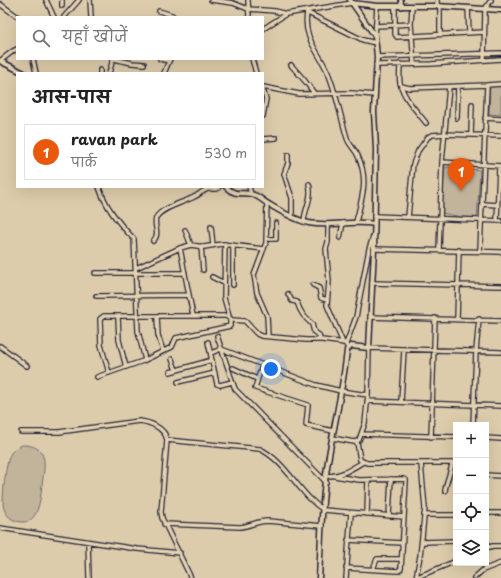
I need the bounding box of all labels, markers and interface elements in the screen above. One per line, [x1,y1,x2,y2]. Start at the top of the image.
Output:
search box [16,16,264,60]
text: यहाँ खोजें [62,24,128,47]
icon: search [30,27,52,49]
text: आस-पास [32,83,111,109]
text: ravan park [71,127,158,150]
text: 1 [43,143,49,162]
text: 530 m [204,143,247,162]
text: पार्क [71,152,97,171]
pin: 1 [448,158,474,191]
your location [261,359,281,379]
map controls [453,422,489,566]
button: + [453,422,489,458]
button: − [453,458,489,494]
button: locate [453,494,489,530]
button: layers [453,530,489,566]

